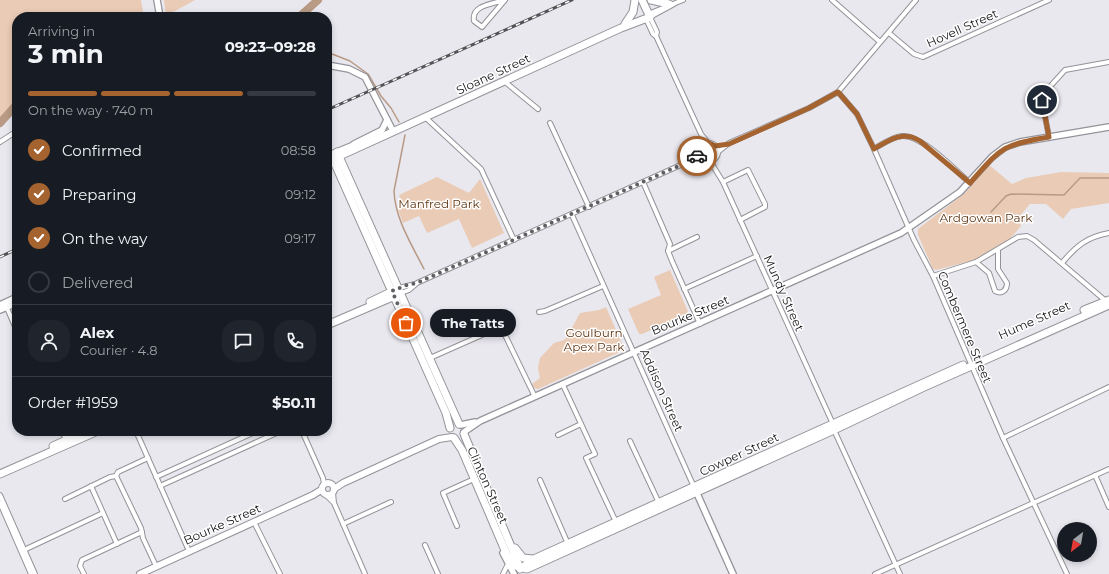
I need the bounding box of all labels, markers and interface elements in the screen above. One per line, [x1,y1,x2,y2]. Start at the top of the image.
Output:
street label: Hovell Street [924,6,1000,50]
text: Arriving in [28,23,95,39]
text: 09:23–09:28 [225,37,316,56]
text: 3 min [28,38,104,70]
street label: Sloane Street [454,50,533,98]
pin [1025,83,1059,117]
icon: home [1031,89,1053,111]
text: On the way · 740 m [28,102,153,118]
courier [677,136,717,176]
icon: check [28,139,50,161]
text: Confirmed [62,141,142,160]
text: 08:58 [281,142,316,158]
icon: car [686,145,708,167]
icon: check [28,183,50,205]
text: Preparing [62,185,137,204]
text: 09:12 [285,186,316,202]
park label: Manfred Park [398,196,480,211]
park label: Ardgowan Park [939,210,1033,225]
icon: check [28,227,50,249]
text: On the way [62,229,147,248]
text: 09:17 [284,230,316,246]
street label: Mundy Street [761,253,808,333]
street label: Combermere Street [935,269,995,385]
text: Delivered [62,273,134,292]
street label: Bourke Street [649,292,731,338]
street label: Hume Street [996,297,1072,343]
pin [389,306,423,340]
callout: The Tatts [430,309,516,337]
icon: bag [395,312,417,334]
text: The Tatts [442,315,504,331]
button: person [28,320,70,362]
button: chat [222,320,264,362]
button: phone [274,320,316,362]
text: Alex [80,323,114,342]
park label: Goulburn Apex Park [564,325,625,354]
text: Courier · 4.8 [80,342,158,358]
street label: Addison Street [637,346,687,434]
text: Order #1959 [28,393,118,412]
text: $50.11 [272,393,316,412]
street label: Cowper Street [697,429,781,479]
street label: Clinton Street [464,444,512,526]
street label: Bourke Street [181,500,263,548]
north arrow [1057,522,1097,562]
map controls [1057,522,1097,562]

